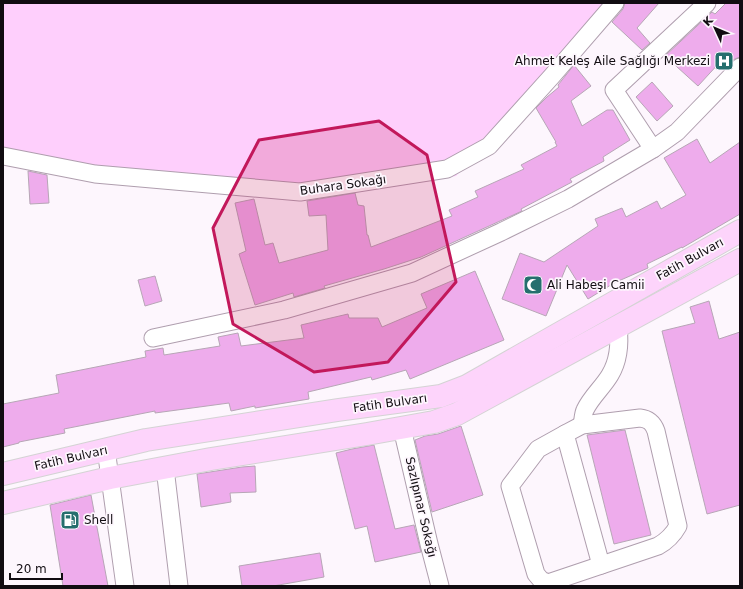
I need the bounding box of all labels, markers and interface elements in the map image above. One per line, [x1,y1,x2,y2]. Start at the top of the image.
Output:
north arrow [695,8,735,48]
text: K [701,13,716,29]
hospital icon: Ahmet Keleş Aile Sağlığı Merkezi [713,50,735,72]
place label: Ahmet Keleş Aile Sağlığı Merkezi [515,54,710,68]
street label: Buhara Sokağı [299,172,387,198]
street label: Fatih Bulvarı [654,235,726,283]
mosque icon: Ali Habeşi Camii [522,274,544,296]
place label: Ali Habeşi Camii [547,278,645,292]
street label: Fatih Bulvarı [352,391,428,415]
street label: Fatih Bulvarı [33,443,109,473]
street label: Sazlıpınar Sokağı [403,455,439,559]
fuel station icon: Shell [59,509,81,531]
place label: Shell [84,513,113,527]
scale bar [10,555,62,581]
text: 20 m [16,562,47,576]

